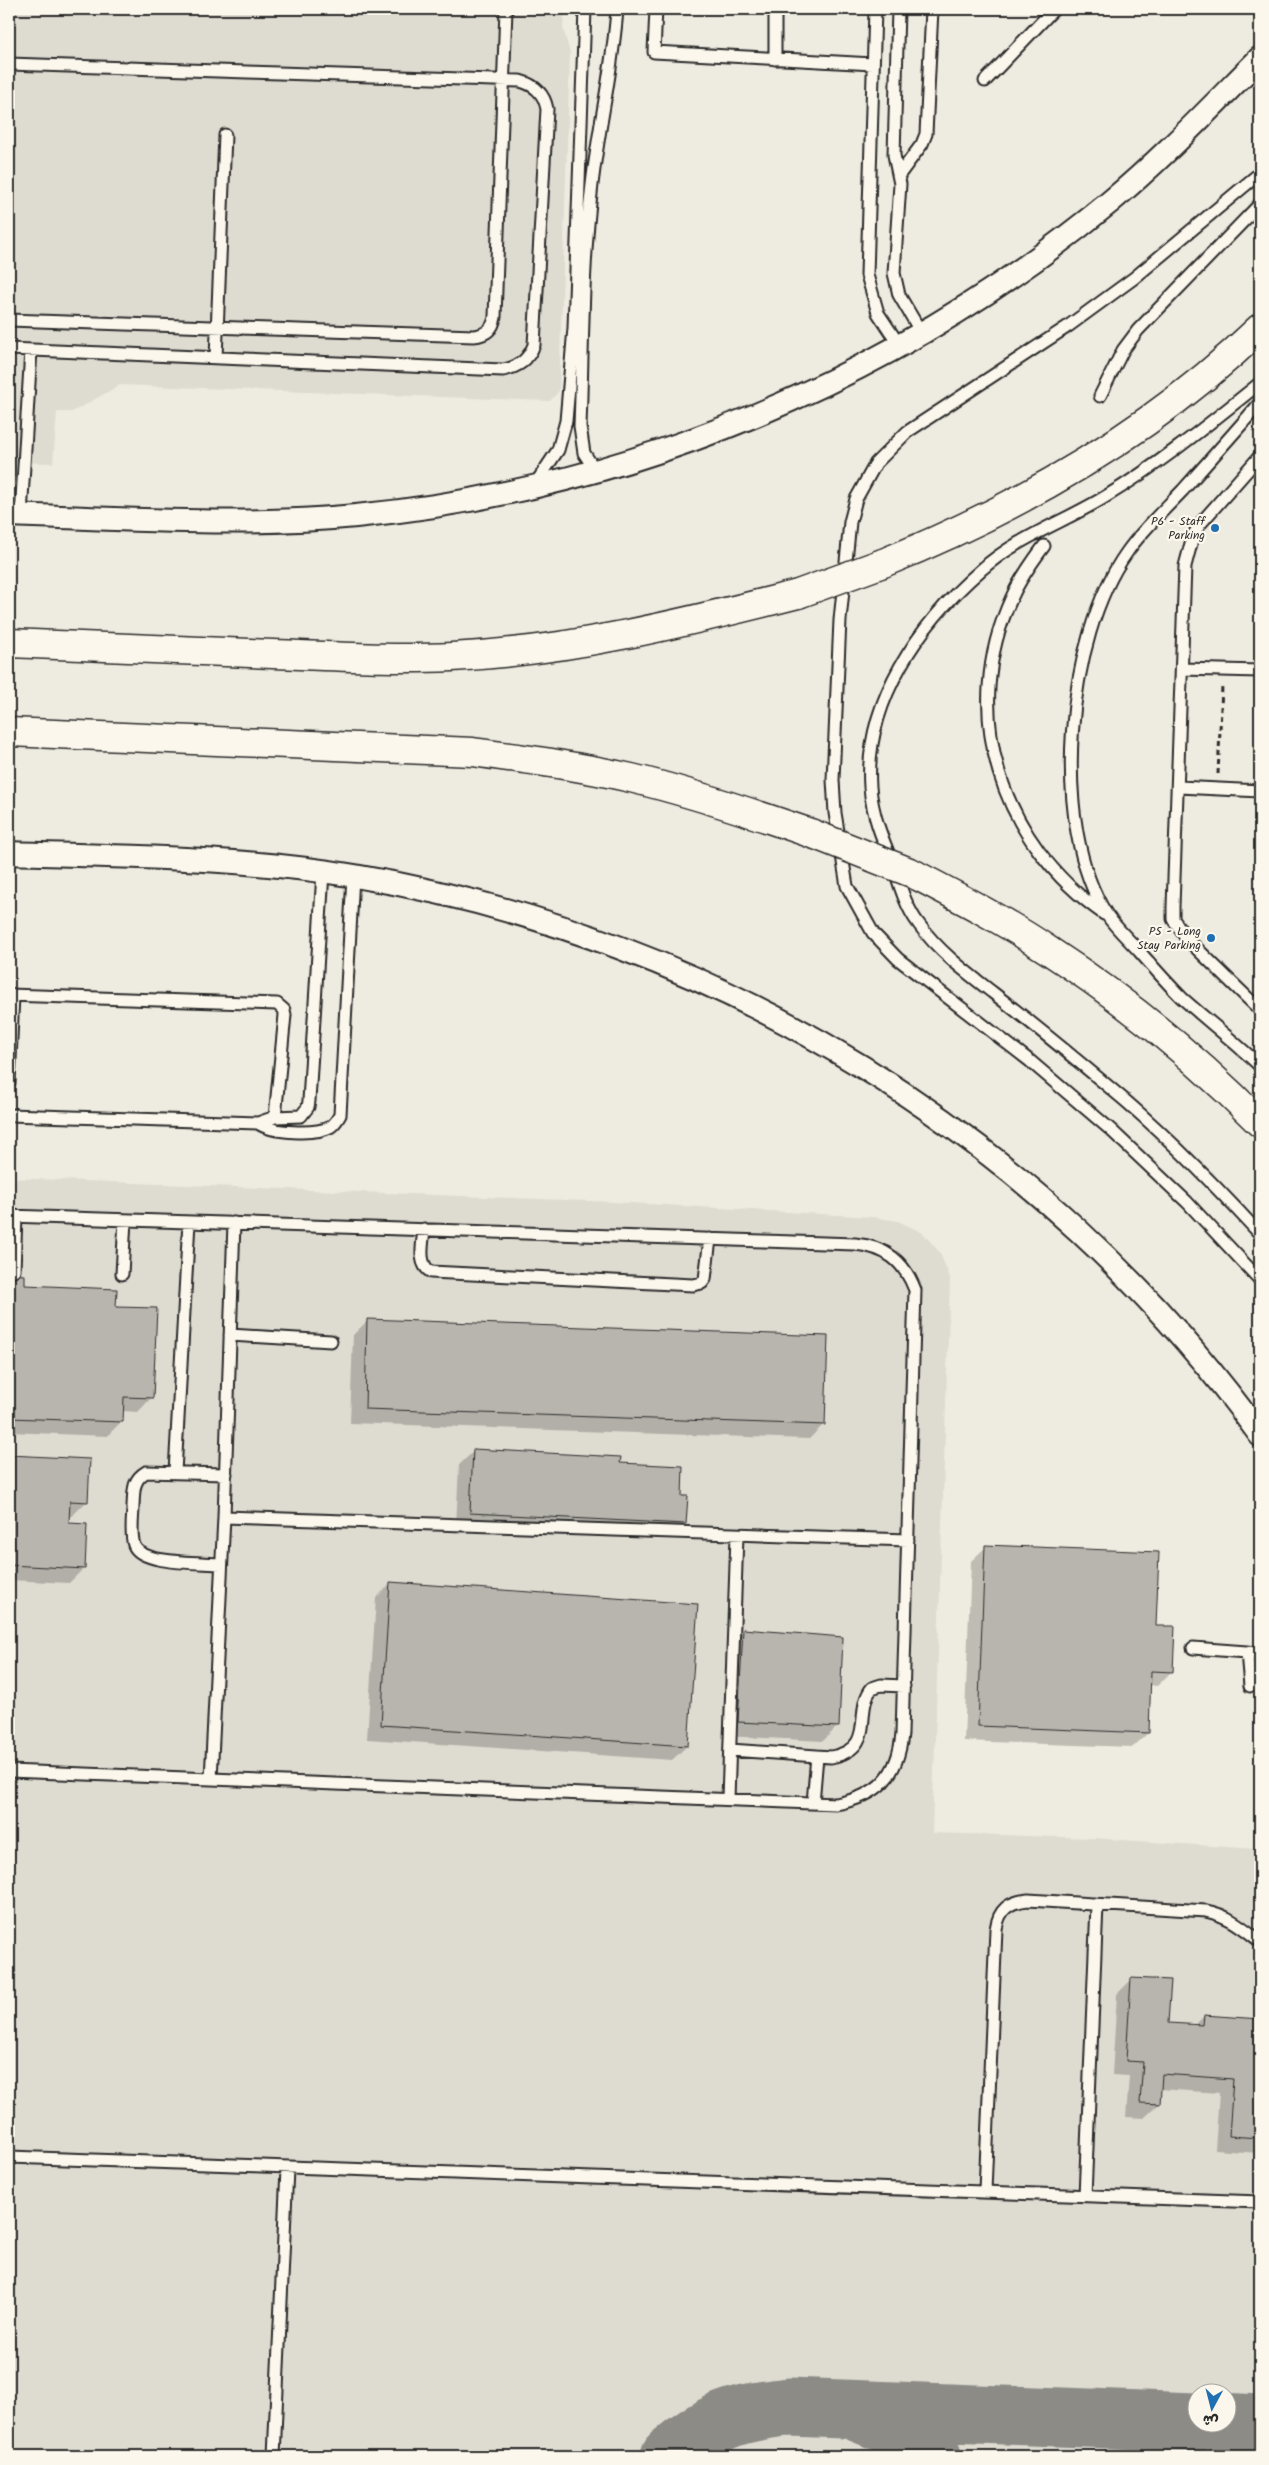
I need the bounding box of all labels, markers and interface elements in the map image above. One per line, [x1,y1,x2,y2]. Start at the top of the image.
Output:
place label: P6 - Staff Parking [1151,512,1206,545]
marker: P6 - Staff Parking [1209,522,1221,534]
place label: P5 - Long Stay Parking [1137,922,1201,955]
marker: P5 - Long Stay Parking [1205,932,1217,944]
north arrow [1186,2382,1236,2432]
text: ش [1202,2408,1220,2432]

